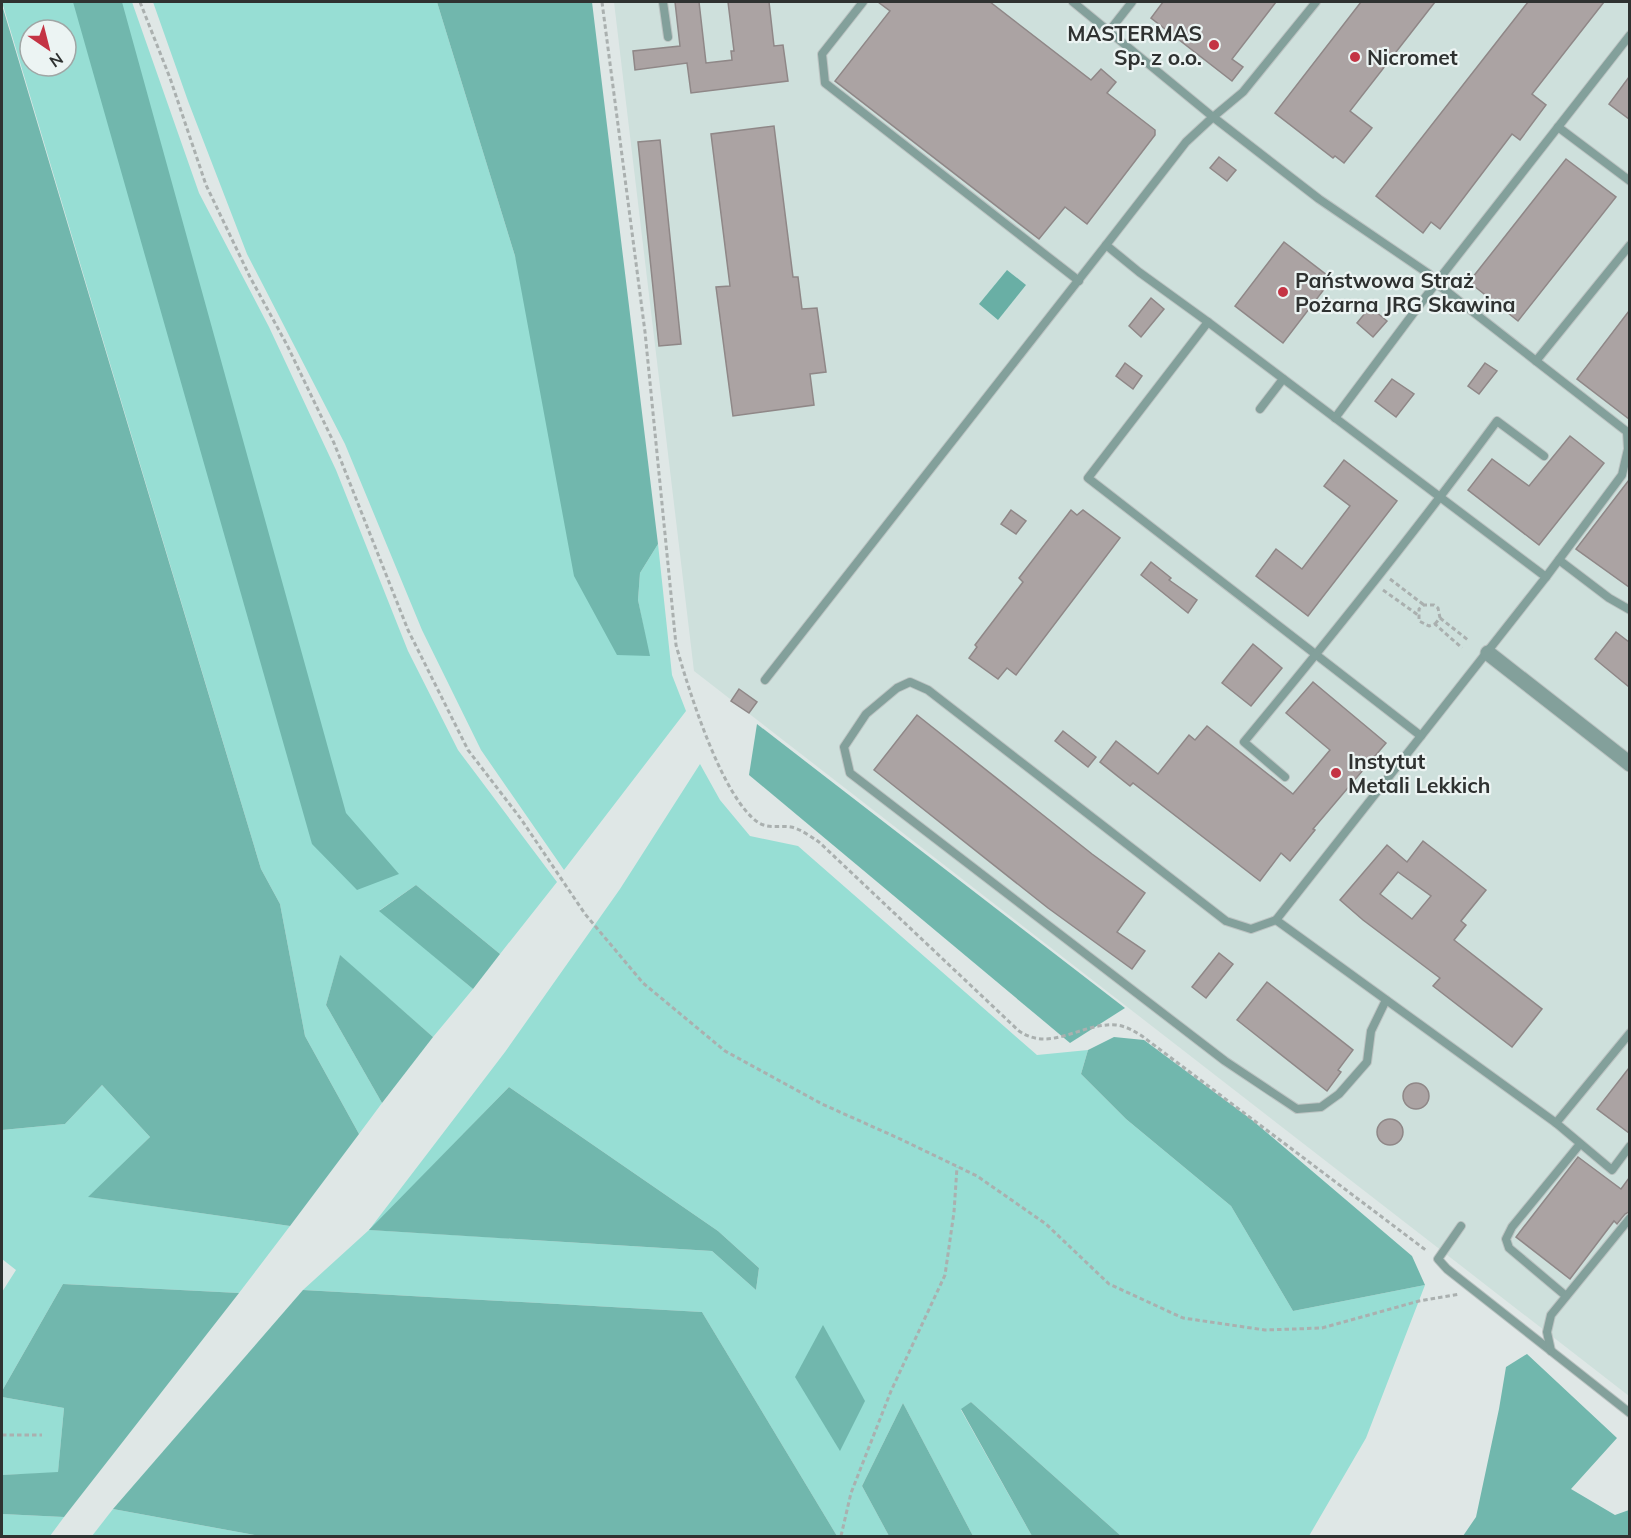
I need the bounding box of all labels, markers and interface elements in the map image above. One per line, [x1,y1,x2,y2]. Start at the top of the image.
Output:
north arrow [18,18,78,78]
place label: MASTERMAS Sp. z o.o. [1067,20,1202,70]
marker: MASTERMAS Sp. z o.o. [1207,38,1221,52]
place label: Nicromet [1367,44,1458,70]
text: N [46,49,67,72]
marker: Nicromet [1348,50,1362,64]
place label: Państwowa Straż Pożarna JRG Skawina [1295,267,1516,317]
marker: Państwowa Straż Pożarna JRG Skawina [1276,285,1290,299]
place label: Instytut Metali Lekkich [1348,748,1491,798]
marker: Instytut Metali Lekkich [1329,766,1343,780]

